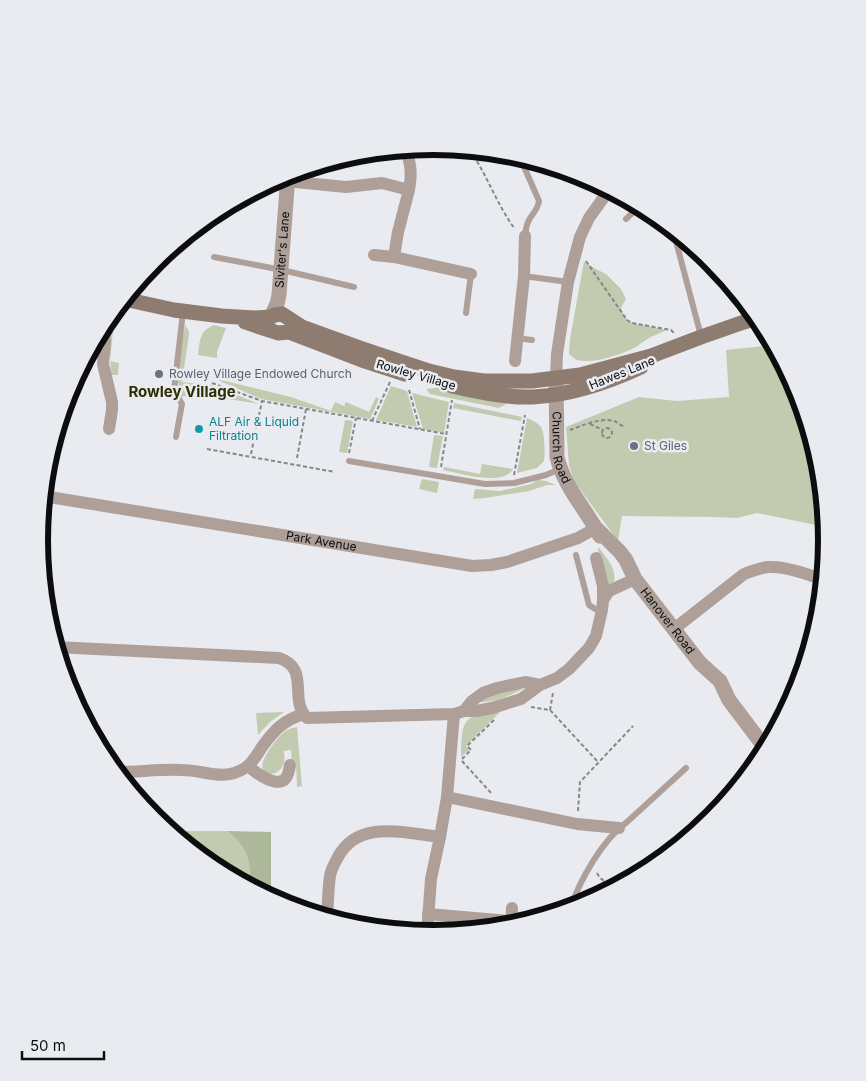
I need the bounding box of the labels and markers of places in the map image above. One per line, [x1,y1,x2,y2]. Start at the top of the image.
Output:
place label: Rowley Village Endowed Church [169,366,352,381]
marker: Rowley Village Endowed Church [153,368,165,380]
place label: ALF Air & Liquid Filtration [209,414,299,443]
marker: ALF Air & Liquid Filtration [193,423,205,435]
place label: St Giles [644,438,687,453]
marker: St Giles [628,440,640,452]

